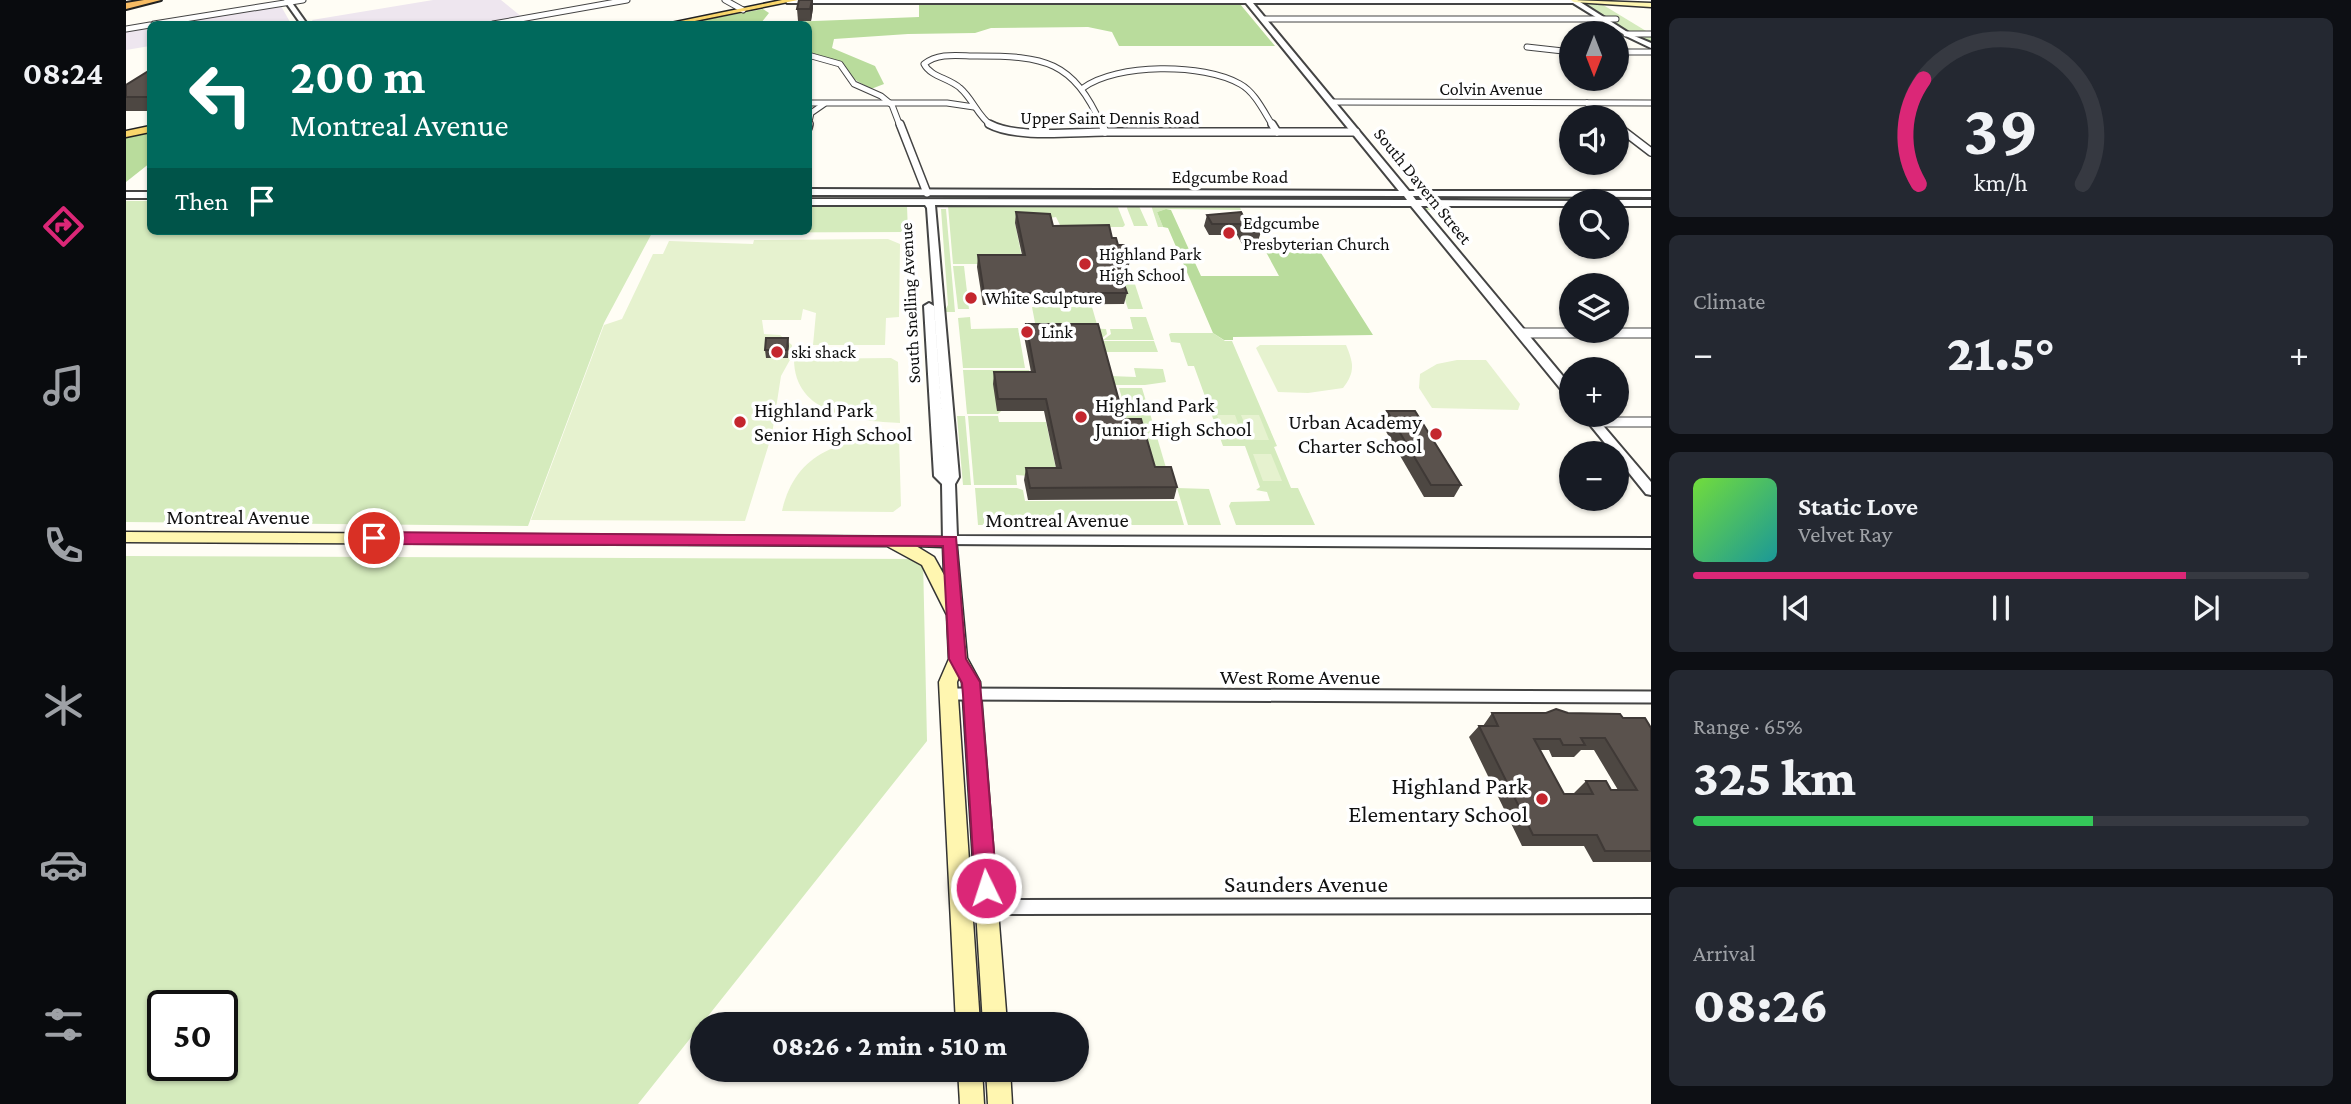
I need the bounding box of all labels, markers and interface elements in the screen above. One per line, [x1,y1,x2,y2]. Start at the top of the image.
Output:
north arrow [1559,21,1629,91]
map controls [1559,21,1629,511]
icon: left [175,49,266,140]
text: 200 m [290,49,425,104]
text: 08:24 [23,55,103,91]
street label: Colvin Avenue [1439,79,1543,99]
text: 39 [1963,89,2039,170]
button: sound [1559,105,1629,175]
text: Montreal Avenue [290,107,508,143]
street label: Upper Saint Dennis Road [1020,108,1200,128]
street label: South Davern Street [1370,124,1477,249]
street label: Edgcumbe Road [1172,167,1289,187]
text: km/h [1974,168,2028,195]
icon: arrive [243,182,281,220]
text: Then [175,187,229,216]
button: search [1559,189,1629,259]
icon: directions [39,202,88,251]
place label: Edgcumbe Presbyterian Church [1243,213,1390,254]
street label: South Snelling Avenue [896,222,924,384]
marker: Edgcumbe Presbyterian Church [1221,225,1237,241]
place label: Highland Park High School [1099,244,1202,285]
marker: Highland Park High School [1077,256,1093,272]
button: layers [1559,273,1629,343]
place label: White Sculpture [985,288,1102,308]
text: Climate [1693,288,1765,314]
marker: White Sculpture [963,290,979,306]
place label: Link [1041,322,1073,342]
text: 21.5° [1947,323,2055,381]
marker: Link [1019,324,1035,340]
text: − [1693,332,1713,374]
text: + [2289,332,2309,374]
place label: ski shack [791,342,856,362]
marker: ski shack [769,344,785,360]
button: + [1559,357,1629,427]
icon: music [39,361,88,410]
place label: Highland Park Junior High School [1093,393,1252,441]
place label: Highland Park Senior High School [754,398,912,446]
marker: Highland Park Junior High School [1073,409,1089,425]
place label: Urban Academy Charter School [1288,410,1422,458]
marker: Highland Park Senior High School [732,414,748,430]
marker: Urban Academy Charter School [1428,426,1444,442]
button: − [1559,441,1629,511]
text: Static Love [1798,492,1918,521]
street label: Montreal Avenue [166,505,310,529]
pin [344,508,404,568]
street label: Montreal Avenue [985,508,1129,532]
icon: arrive [355,519,393,557]
icon: phone [39,521,88,570]
text: Velvet Ray [1798,521,1892,547]
icon: previous [1777,589,1815,627]
icon: pause [1982,589,2020,627]
icon: next [2187,589,2225,627]
street label: West Rome Avenue [1220,665,1380,689]
icon: climate [39,681,88,730]
text: Range · 65% [1693,713,1803,739]
text: 325 km [1693,748,1856,806]
place label: Highland Park Elementary School [1348,772,1529,827]
marker: Highland Park Elementary School [1534,791,1550,807]
icon: car [39,840,88,889]
position arrow [949,851,1023,925]
street label: Saunders Avenue [1224,870,1388,897]
text: Arrival [1693,940,1756,966]
text: 08:26 [1693,975,1828,1033]
speed limit sign: 50 [147,990,238,1081]
icon: filters [39,1000,88,1049]
text: 08:26 · 2 min · 510 m [772,1032,1007,1061]

